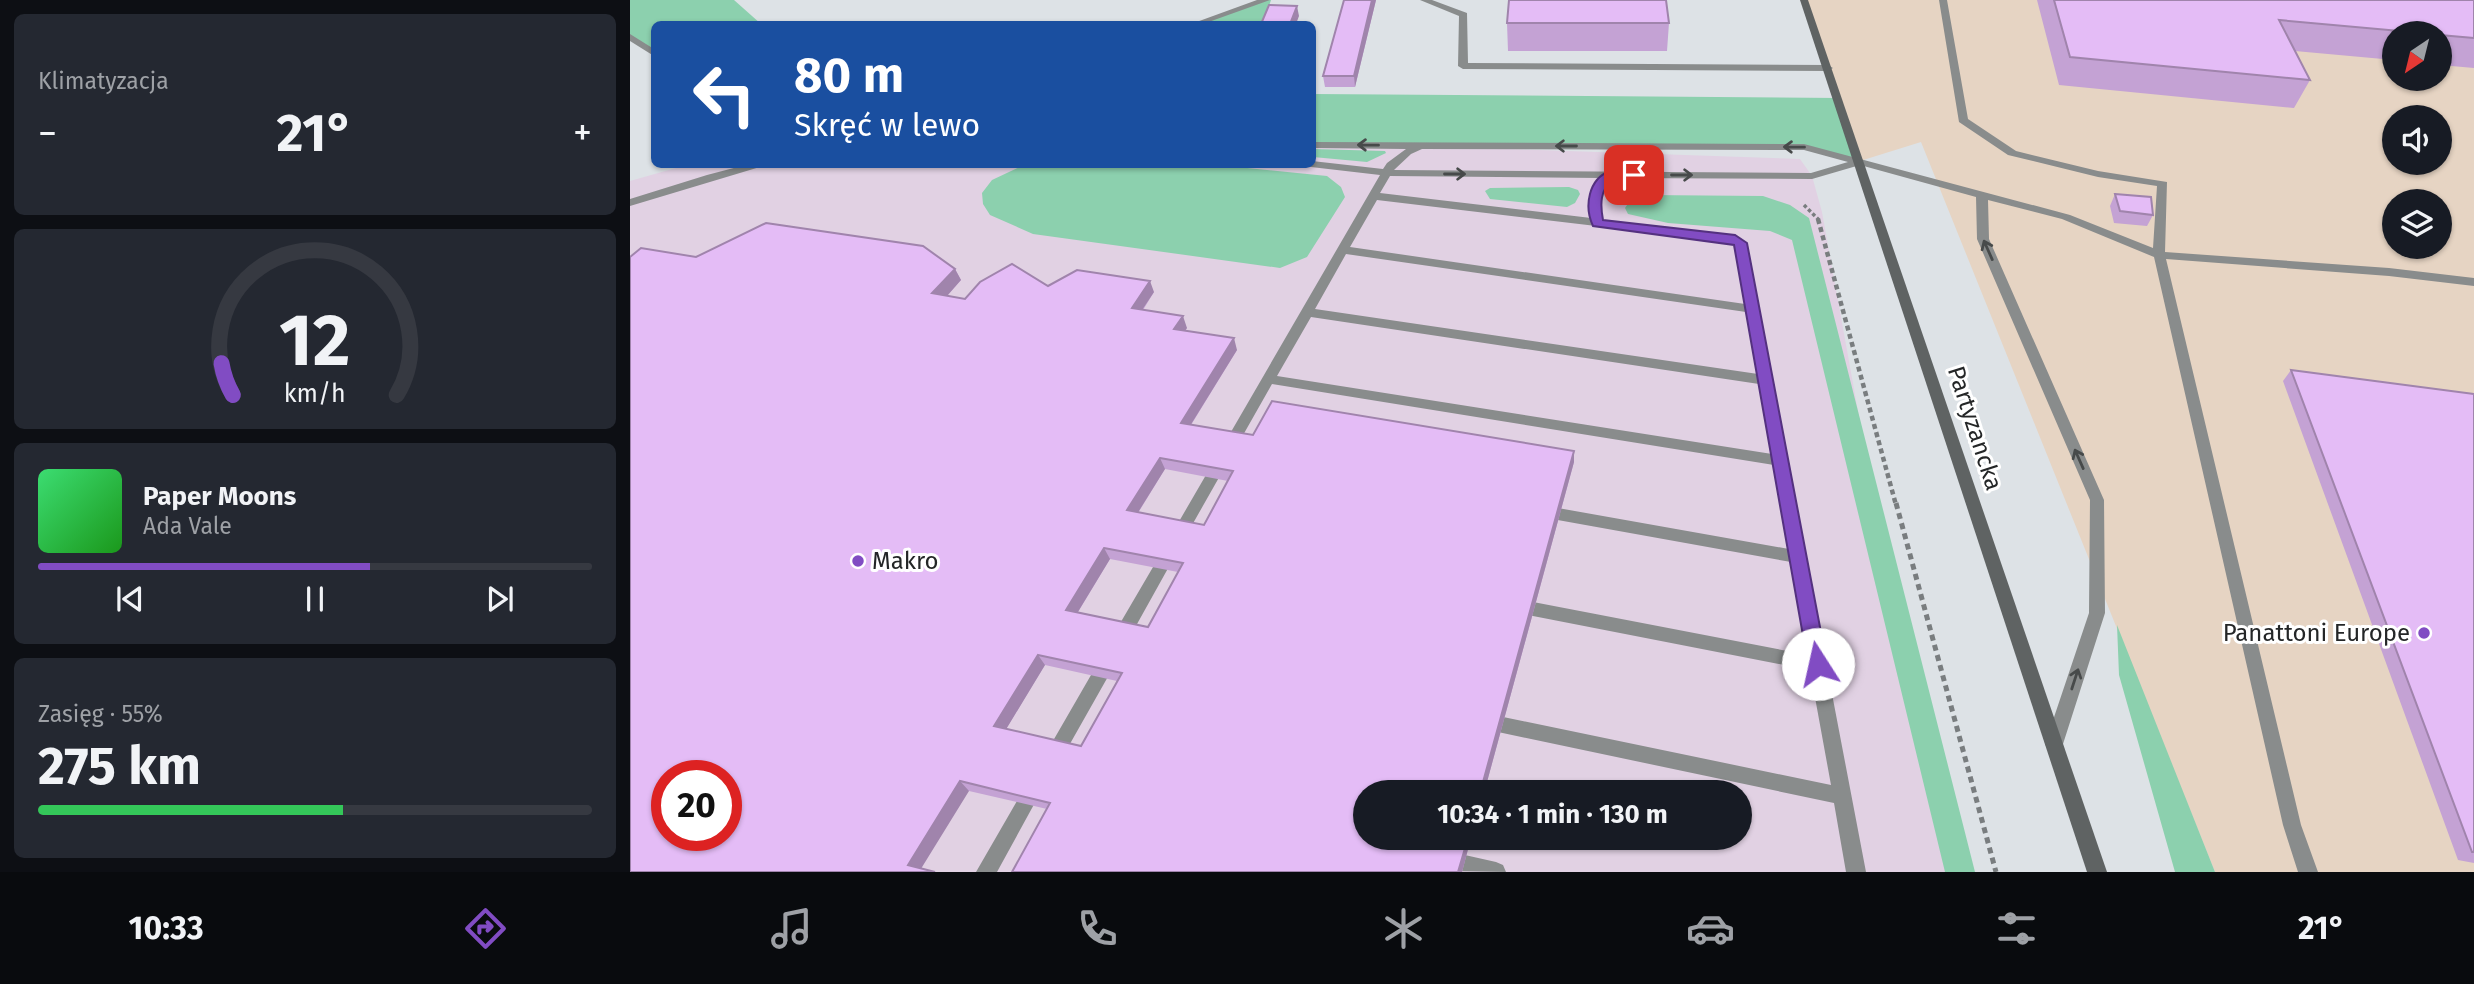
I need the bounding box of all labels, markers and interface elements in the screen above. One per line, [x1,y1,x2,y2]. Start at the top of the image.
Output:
north arrow [2382,21,2452,91]
map controls [2382,21,2452,259]
text: 80 m [794,46,904,105]
icon: left [679,49,770,140]
text: Klimatyzacja [38,67,169,95]
text: 21° [277,102,354,165]
button: sound [2382,105,2452,175]
text: Skręć w lewo [794,106,980,144]
text: − [38,110,57,156]
text: + [573,110,592,156]
one-way arrow [1357,138,1380,152]
one-way arrow [1555,139,1578,153]
one-way arrow [1783,140,1806,154]
pin [1604,145,1664,205]
icon: arrive [1615,156,1653,194]
one-way arrow [1443,167,1466,181]
one-way arrow [1671,168,1694,182]
button: layers [2382,189,2452,259]
one-way arrow [1981,240,1994,261]
text: 12 [279,297,351,384]
street label: Partyzancka [1942,362,2008,494]
text: km/h [284,379,346,409]
one-way arrow [2072,449,2085,470]
text: Paper Moons [143,481,296,512]
text: Ada Vale [143,512,232,540]
place label: Makro [872,547,939,575]
marker: Makro [850,553,866,569]
icon: previous [111,580,149,618]
icon: pause [296,580,334,618]
icon: next [481,580,519,618]
place label: Panattoni Europe [2223,619,2410,647]
marker: Panattoni Europe [2416,625,2432,641]
position arrow [1781,627,1855,701]
one-way arrow [2070,668,2083,690]
text: Zasięg · 55% [38,700,163,728]
text: 275 km [38,735,201,798]
speed limit sign: 20 [651,760,742,851]
text: 10:34 · 1 min · 130 m [1437,799,1668,830]
icon: directions [461,904,510,953]
icon: music [767,904,816,953]
icon: phone [1073,904,1122,953]
icon: climate [1379,904,1428,953]
icon: car [1686,904,1735,953]
icon: filters [1992,904,2041,953]
text: 10:33 [129,909,204,947]
text: 21° [2298,909,2345,947]

